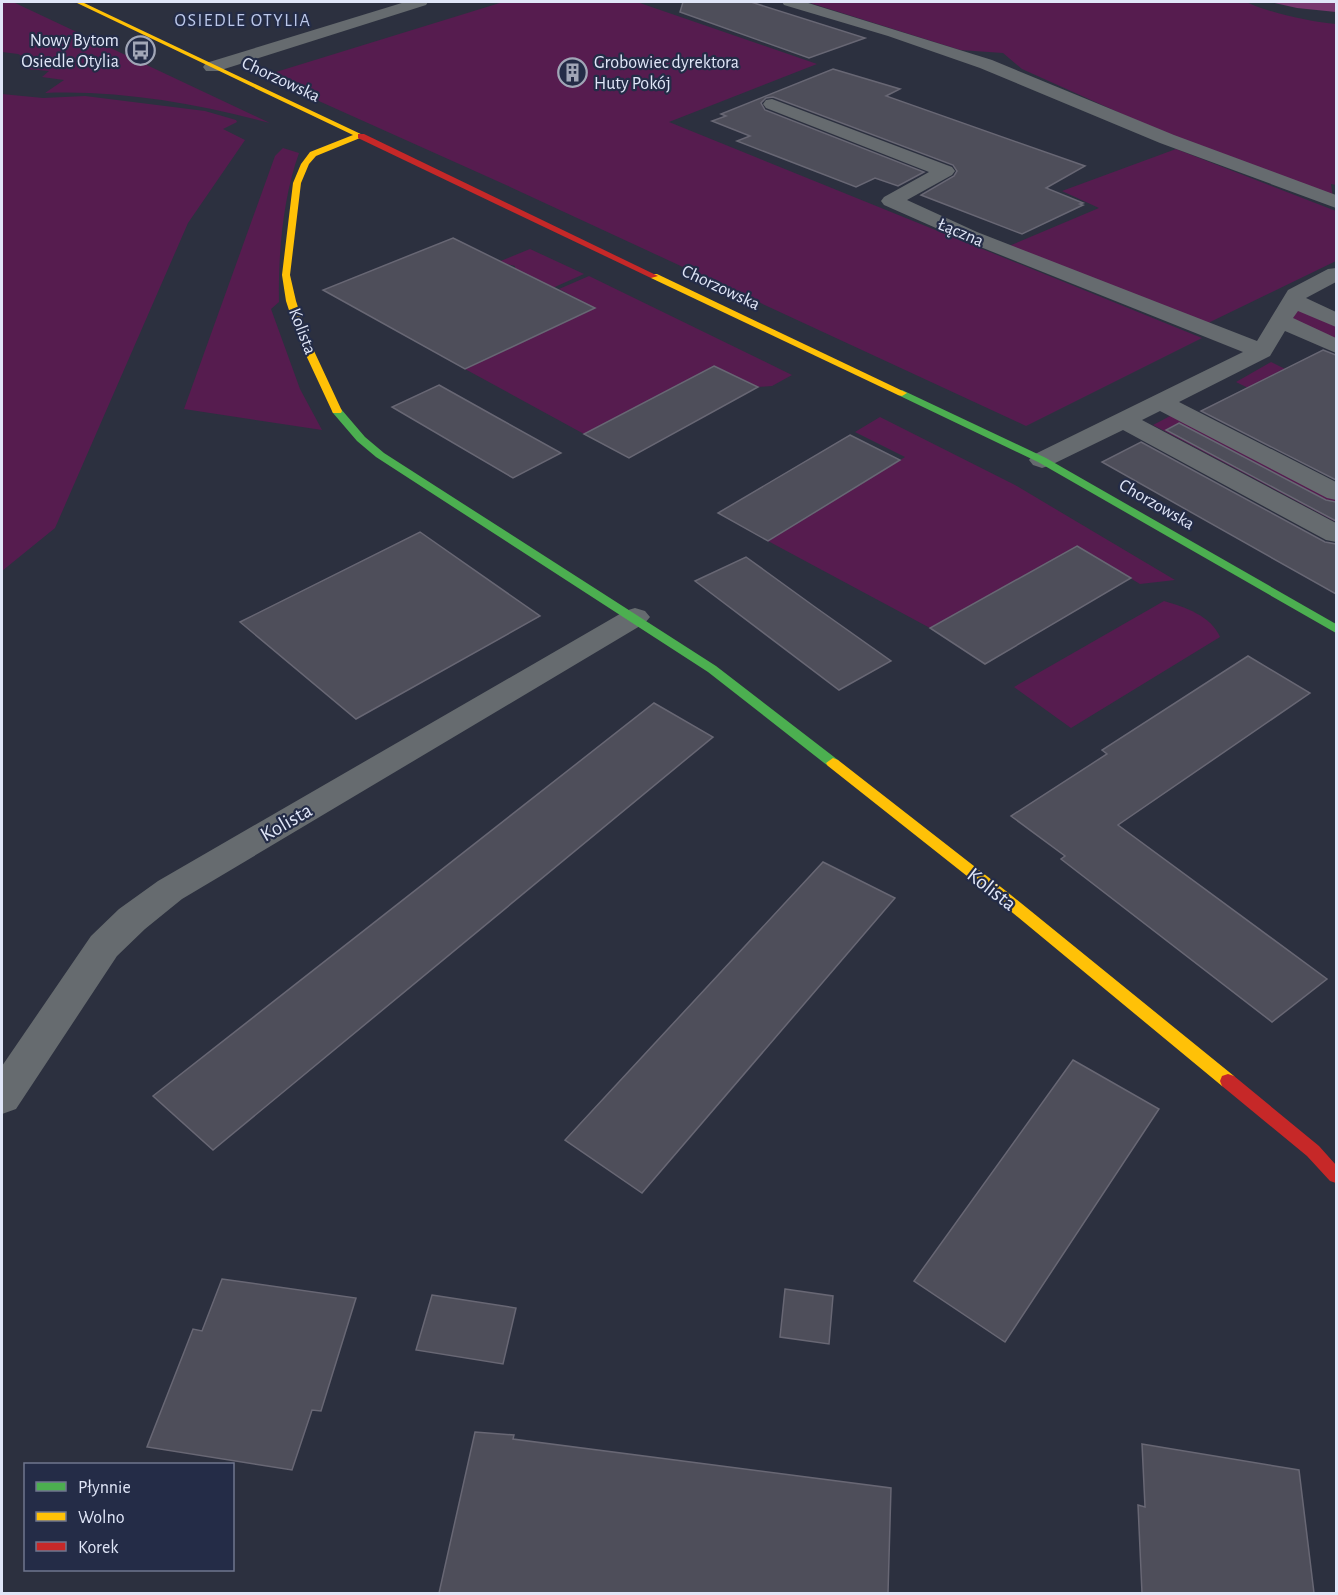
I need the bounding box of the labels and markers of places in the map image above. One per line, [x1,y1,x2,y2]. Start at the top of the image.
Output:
place label: Nowy Bytom Osiedle Otylia [21,32,119,71]
bus stop icon: Nowy Bytom Osiedle Otylia [124,34,156,66]
place label: Grobowiec dyrektora Huty Pokój [594,54,739,93]
building icon: Grobowiec dyrektora Huty Pokój [557,56,589,88]

